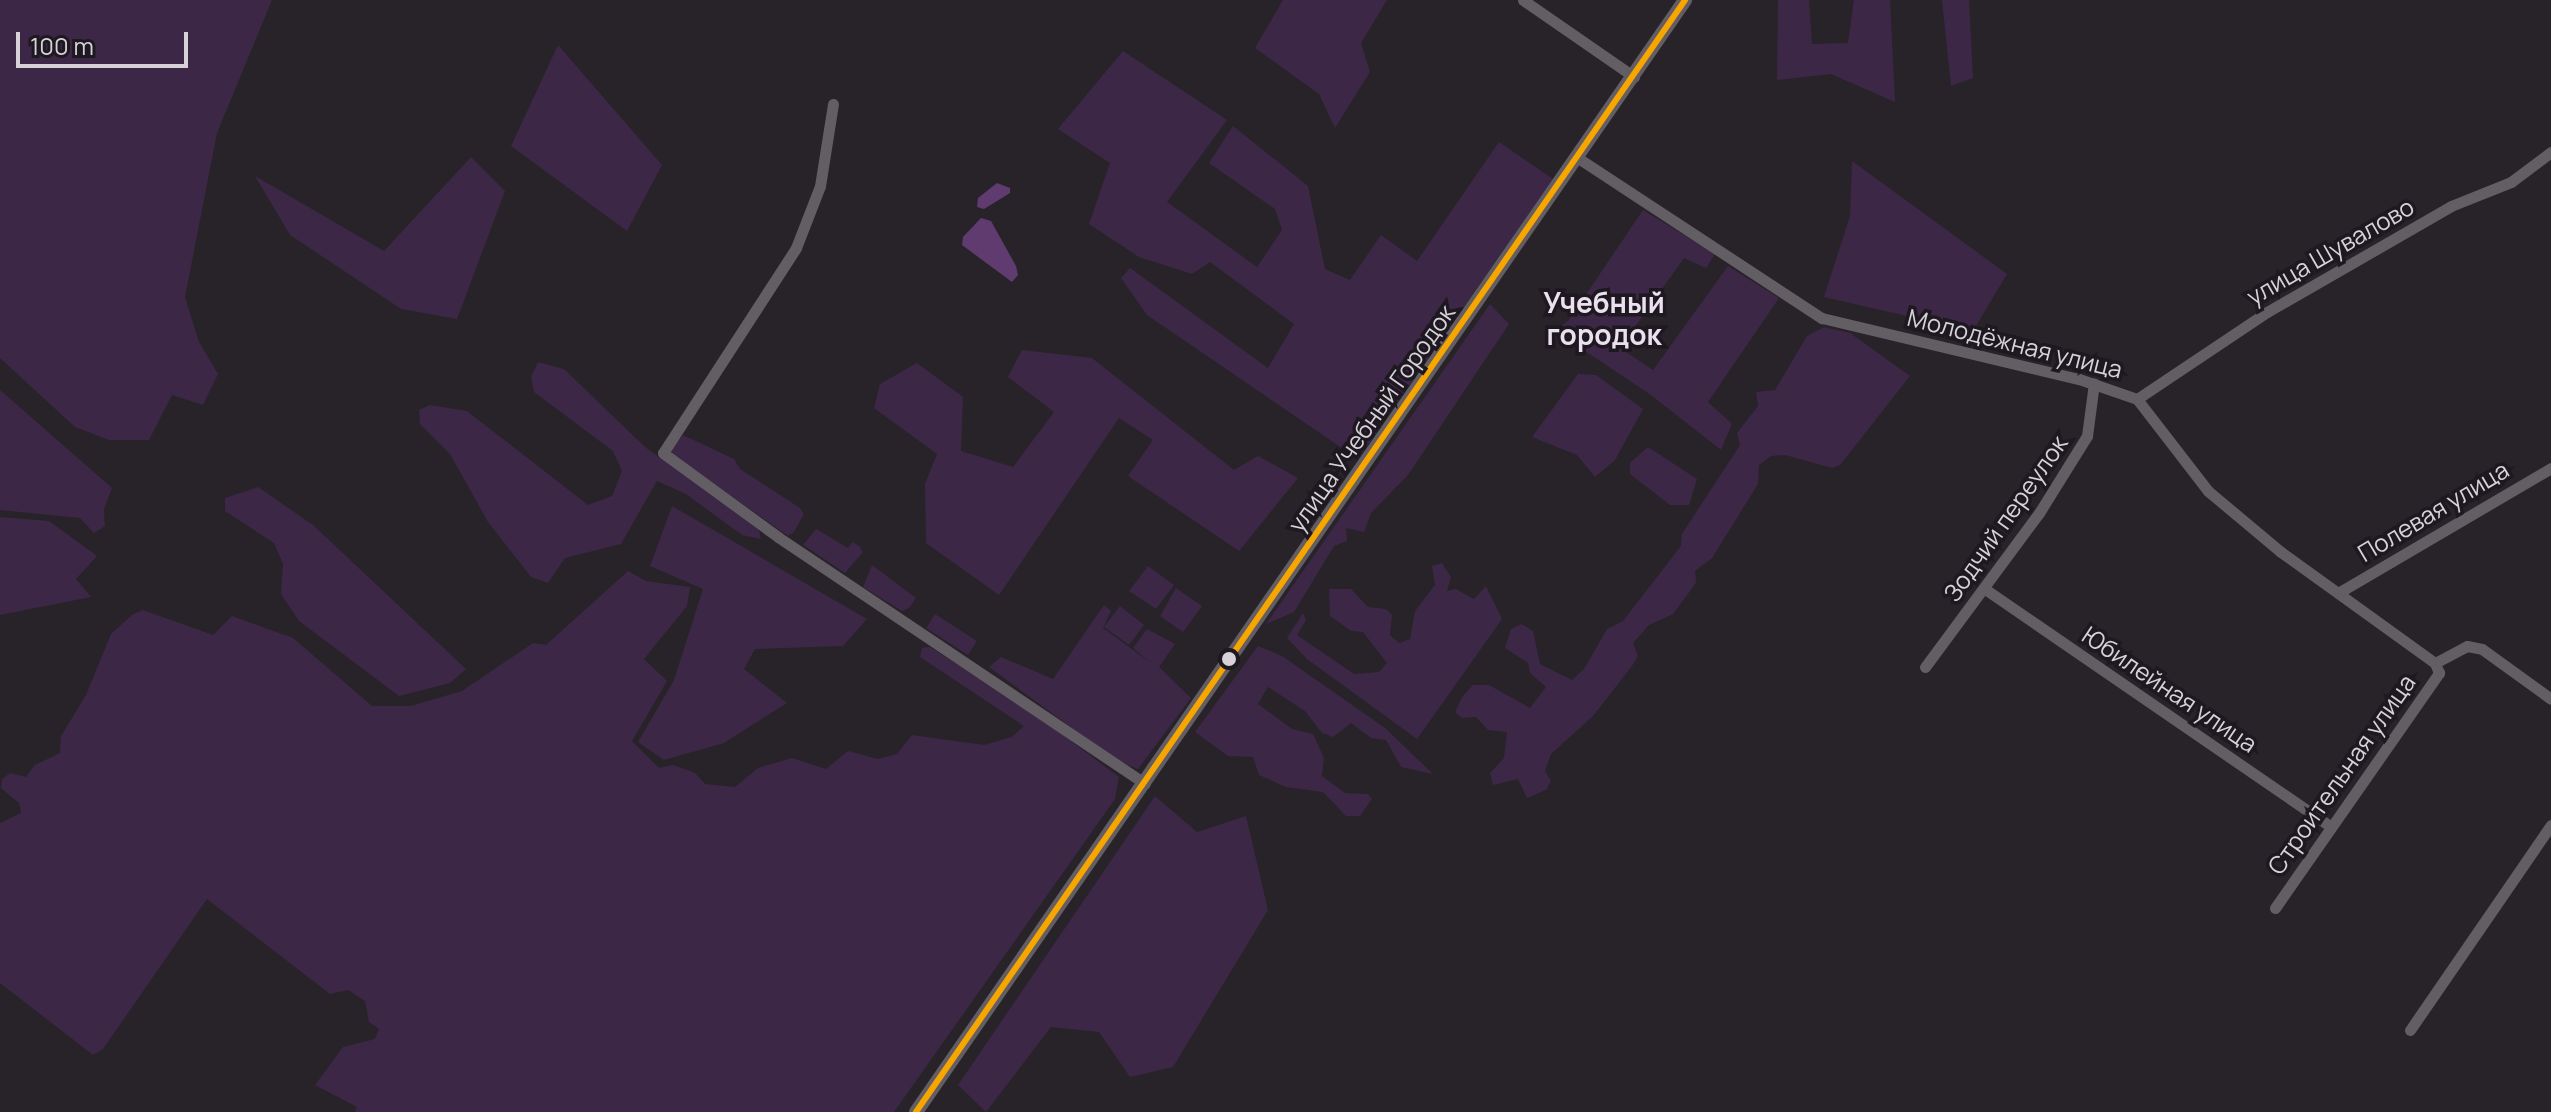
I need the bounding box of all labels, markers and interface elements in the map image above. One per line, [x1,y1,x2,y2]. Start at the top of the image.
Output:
scale bar [20,16,192,66]
text: 100 m [30,29,94,62]
street label: улица Шувалово [2241,191,2419,311]
district label: Учебный городок [1543,285,1665,351]
street label: улица Учебный Городок [1282,299,1460,537]
street label: Молодёжная улица [1905,302,2125,384]
street label: Зодчий переулок [1937,430,2073,606]
street label: Полевая улица [2352,455,2514,567]
street label: Юбилейная улица [2077,620,2263,758]
unlabelled marker [1221,651,1237,667]
street label: Строительная улица [2261,669,2421,879]

